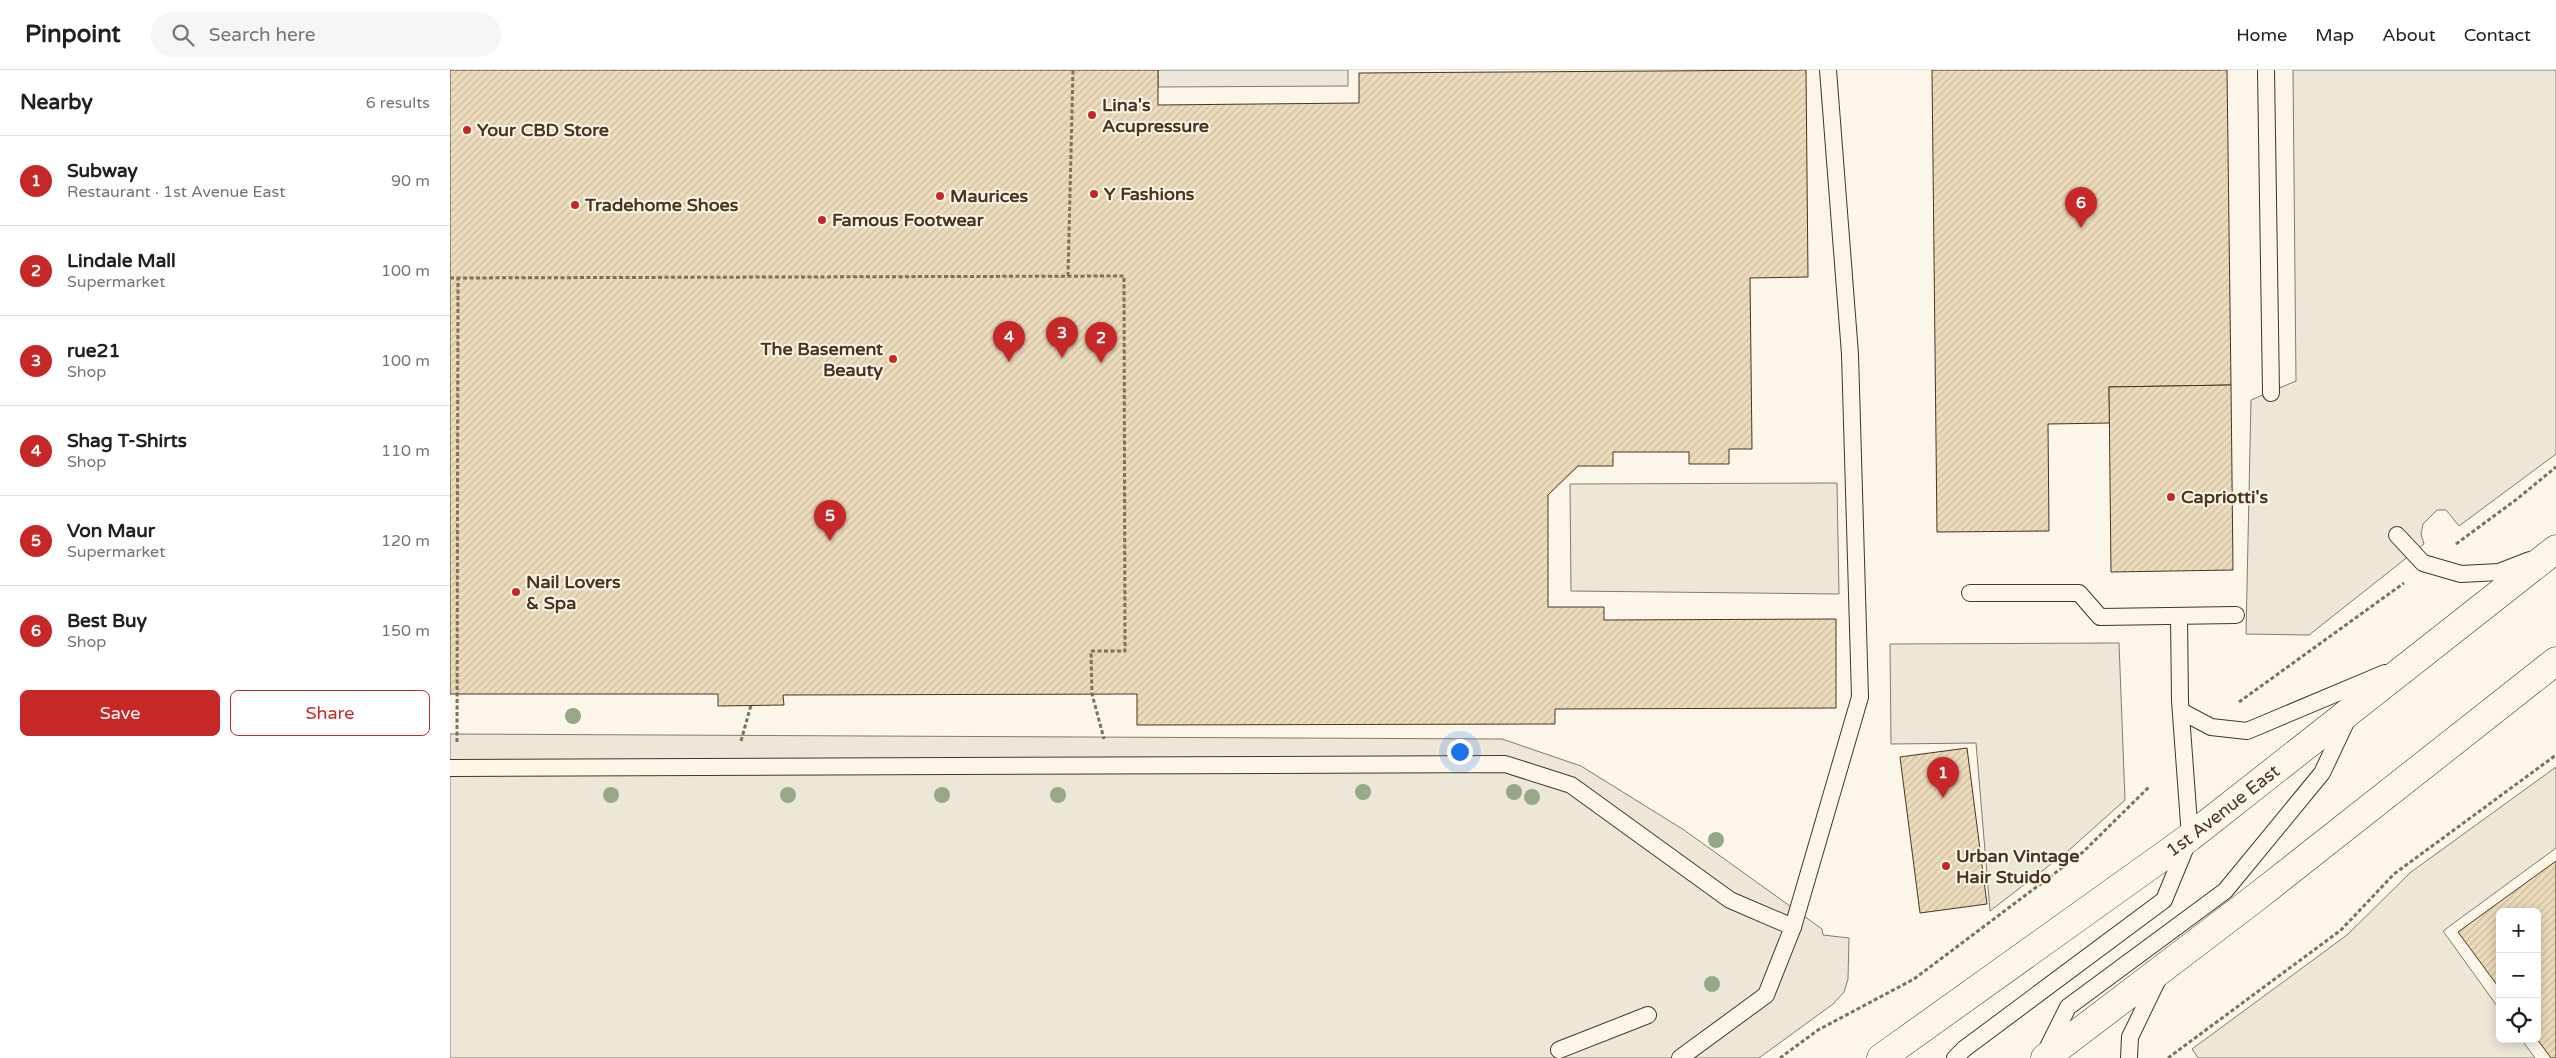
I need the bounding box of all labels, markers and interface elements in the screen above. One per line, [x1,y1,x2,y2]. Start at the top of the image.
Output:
search box [151,12,501,57]
text: Pinpoint [25,20,121,49]
icon: search [169,21,197,49]
text: Search here [209,24,316,46]
text: Home [2236,24,2287,46]
text: Map [2315,24,2354,46]
text: About [2382,24,2436,46]
text: Contact [2464,24,2531,46]
text: Nearby [20,90,93,115]
text: 6 results [366,93,430,113]
place label: Lina's Acupressure [1102,94,1209,137]
marker: Lina's Acupressure [1086,109,1098,121]
place label: Your CBD Store [477,119,609,141]
marker: Your CBD Store [461,124,473,136]
text: Subway [67,160,138,182]
text: 1 [31,171,41,191]
text: 90 m [391,171,430,191]
text: Restaurant · 1st Avenue East [67,182,285,202]
place label: Y Fashions [1104,183,1195,205]
place label: Maurices [950,185,1028,207]
pin: 6 [2065,187,2097,228]
marker: Y Fashions [1088,188,1100,200]
marker: Maurices [934,190,946,202]
place label: Tradehome Shoes [584,194,739,216]
marker: Tradehome Shoes [569,199,581,211]
place label: Famous Footwear [832,209,985,231]
marker: Famous Footwear [816,214,828,226]
text: Lindale Mall [67,250,176,272]
text: 2 [31,261,41,281]
text: 100 m [381,261,430,281]
text: Supermarket [67,272,165,292]
pin: 3 [1046,317,1078,358]
pin: 4 [993,321,1025,362]
pin: 2 [1085,322,1117,363]
place label: The Basement Beauty [760,338,883,381]
text: rue21 [67,340,120,362]
text: 3 [31,351,41,371]
text: 100 m [381,351,430,371]
marker: The Basement Beauty [887,353,899,365]
text: Shop [67,362,106,382]
text: Shag T-Shirts [67,430,187,452]
text: 4 [31,441,41,461]
text: 110 m [381,441,430,461]
text: Shop [67,452,106,472]
place label: Capriotti's [2181,486,2268,508]
marker: Capriotti's [2165,491,2177,503]
pin: 5 [814,500,846,541]
text: Von Maur [67,520,155,542]
text: 5 [31,531,41,551]
text: 120 m [381,531,430,551]
text: Supermarket [67,542,165,562]
place label: Nail Lovers & Spa [526,571,621,614]
marker: Nail Lovers & Spa [510,586,522,598]
text: Best Buy [67,610,147,632]
text: 6 [31,621,41,641]
text: 150 m [381,621,430,641]
text: Shop [67,632,106,652]
button: Save [20,690,220,736]
button: Share [230,690,430,736]
your location [1447,739,1473,765]
pin: 1 [1927,757,1959,798]
street label: 1st Avenue East [2162,760,2284,861]
place label: Urban Vintage Hair Stuido [1956,845,2079,888]
marker: Urban Vintage Hair Stuido [1940,860,1952,872]
map controls [2496,908,2541,1043]
button: + [2496,908,2541,953]
button: − [2496,953,2541,998]
button: locate [2496,998,2541,1043]

